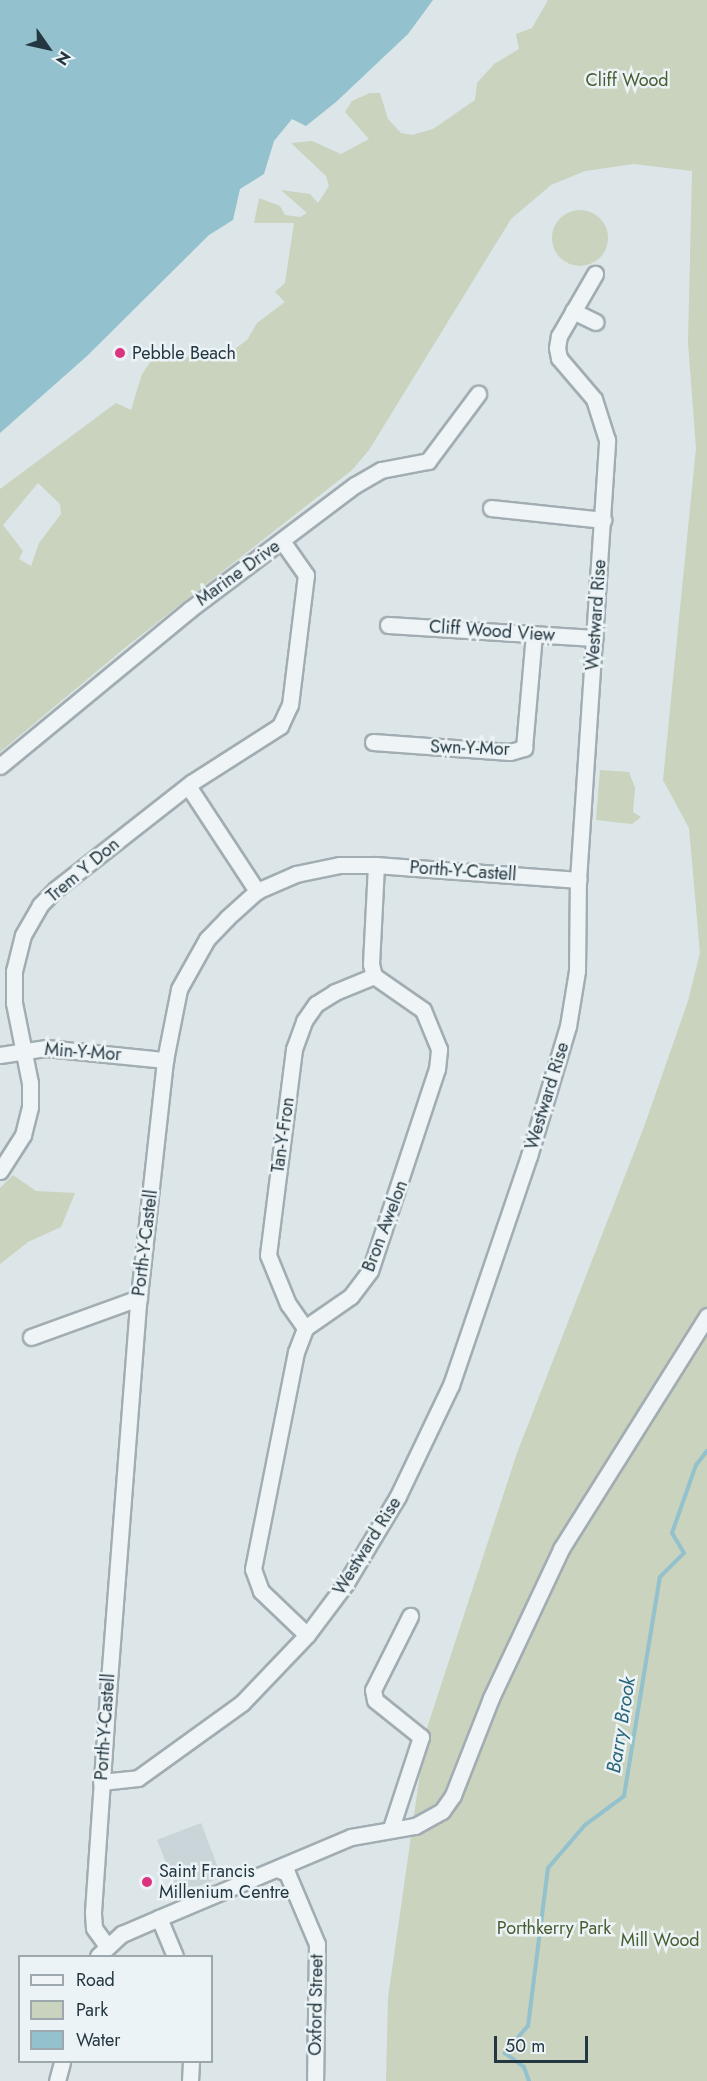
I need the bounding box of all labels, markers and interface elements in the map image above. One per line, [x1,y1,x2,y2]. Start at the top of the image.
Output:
north arrow [18,18,78,78]
text: N [50,47,76,70]
park label: Cliff Wood [585,69,669,91]
place label: Pebble Beach [132,342,236,364]
marker: Pebble Beach [113,346,127,360]
street label: Marine Drive [192,535,284,611]
street label: Westward Rise [581,559,611,671]
street label: Cliff Wood View [428,616,556,646]
street label: Swn-Y-Mor [430,736,510,760]
street label: Trem Y Don [42,833,124,907]
street label: Porth-Y-Castell [409,856,517,886]
street label: Min-Y-Mor [44,1039,122,1065]
street label: Westward Rise [520,1040,574,1152]
street label: Tan-Y-Fron [267,1096,299,1174]
street label: Bron Awelon [358,1177,412,1275]
street label: Porth-Y-Castell [128,1189,162,1297]
street label: Westward Rise [328,1493,406,1599]
street label: Porth-Y-Castell [90,1673,120,1781]
water label: Barry Brook [602,1675,640,1775]
place label: Saint Francis Millenium Centre [159,1861,289,1904]
marker: Saint Francis Millenium Centre [140,1875,154,1889]
park label: Porthkerry Park [497,1917,611,1939]
park label: Mill Wood [620,1929,700,1951]
street label: Oxford Street [304,1954,328,2056]
legend [18,1955,213,2063]
text: Road [76,1967,115,1993]
text: Park [76,1997,108,2023]
scale bar [497,2024,592,2062]
text: Water [76,2027,120,2053]
text: 50 m [505,2033,545,2059]

